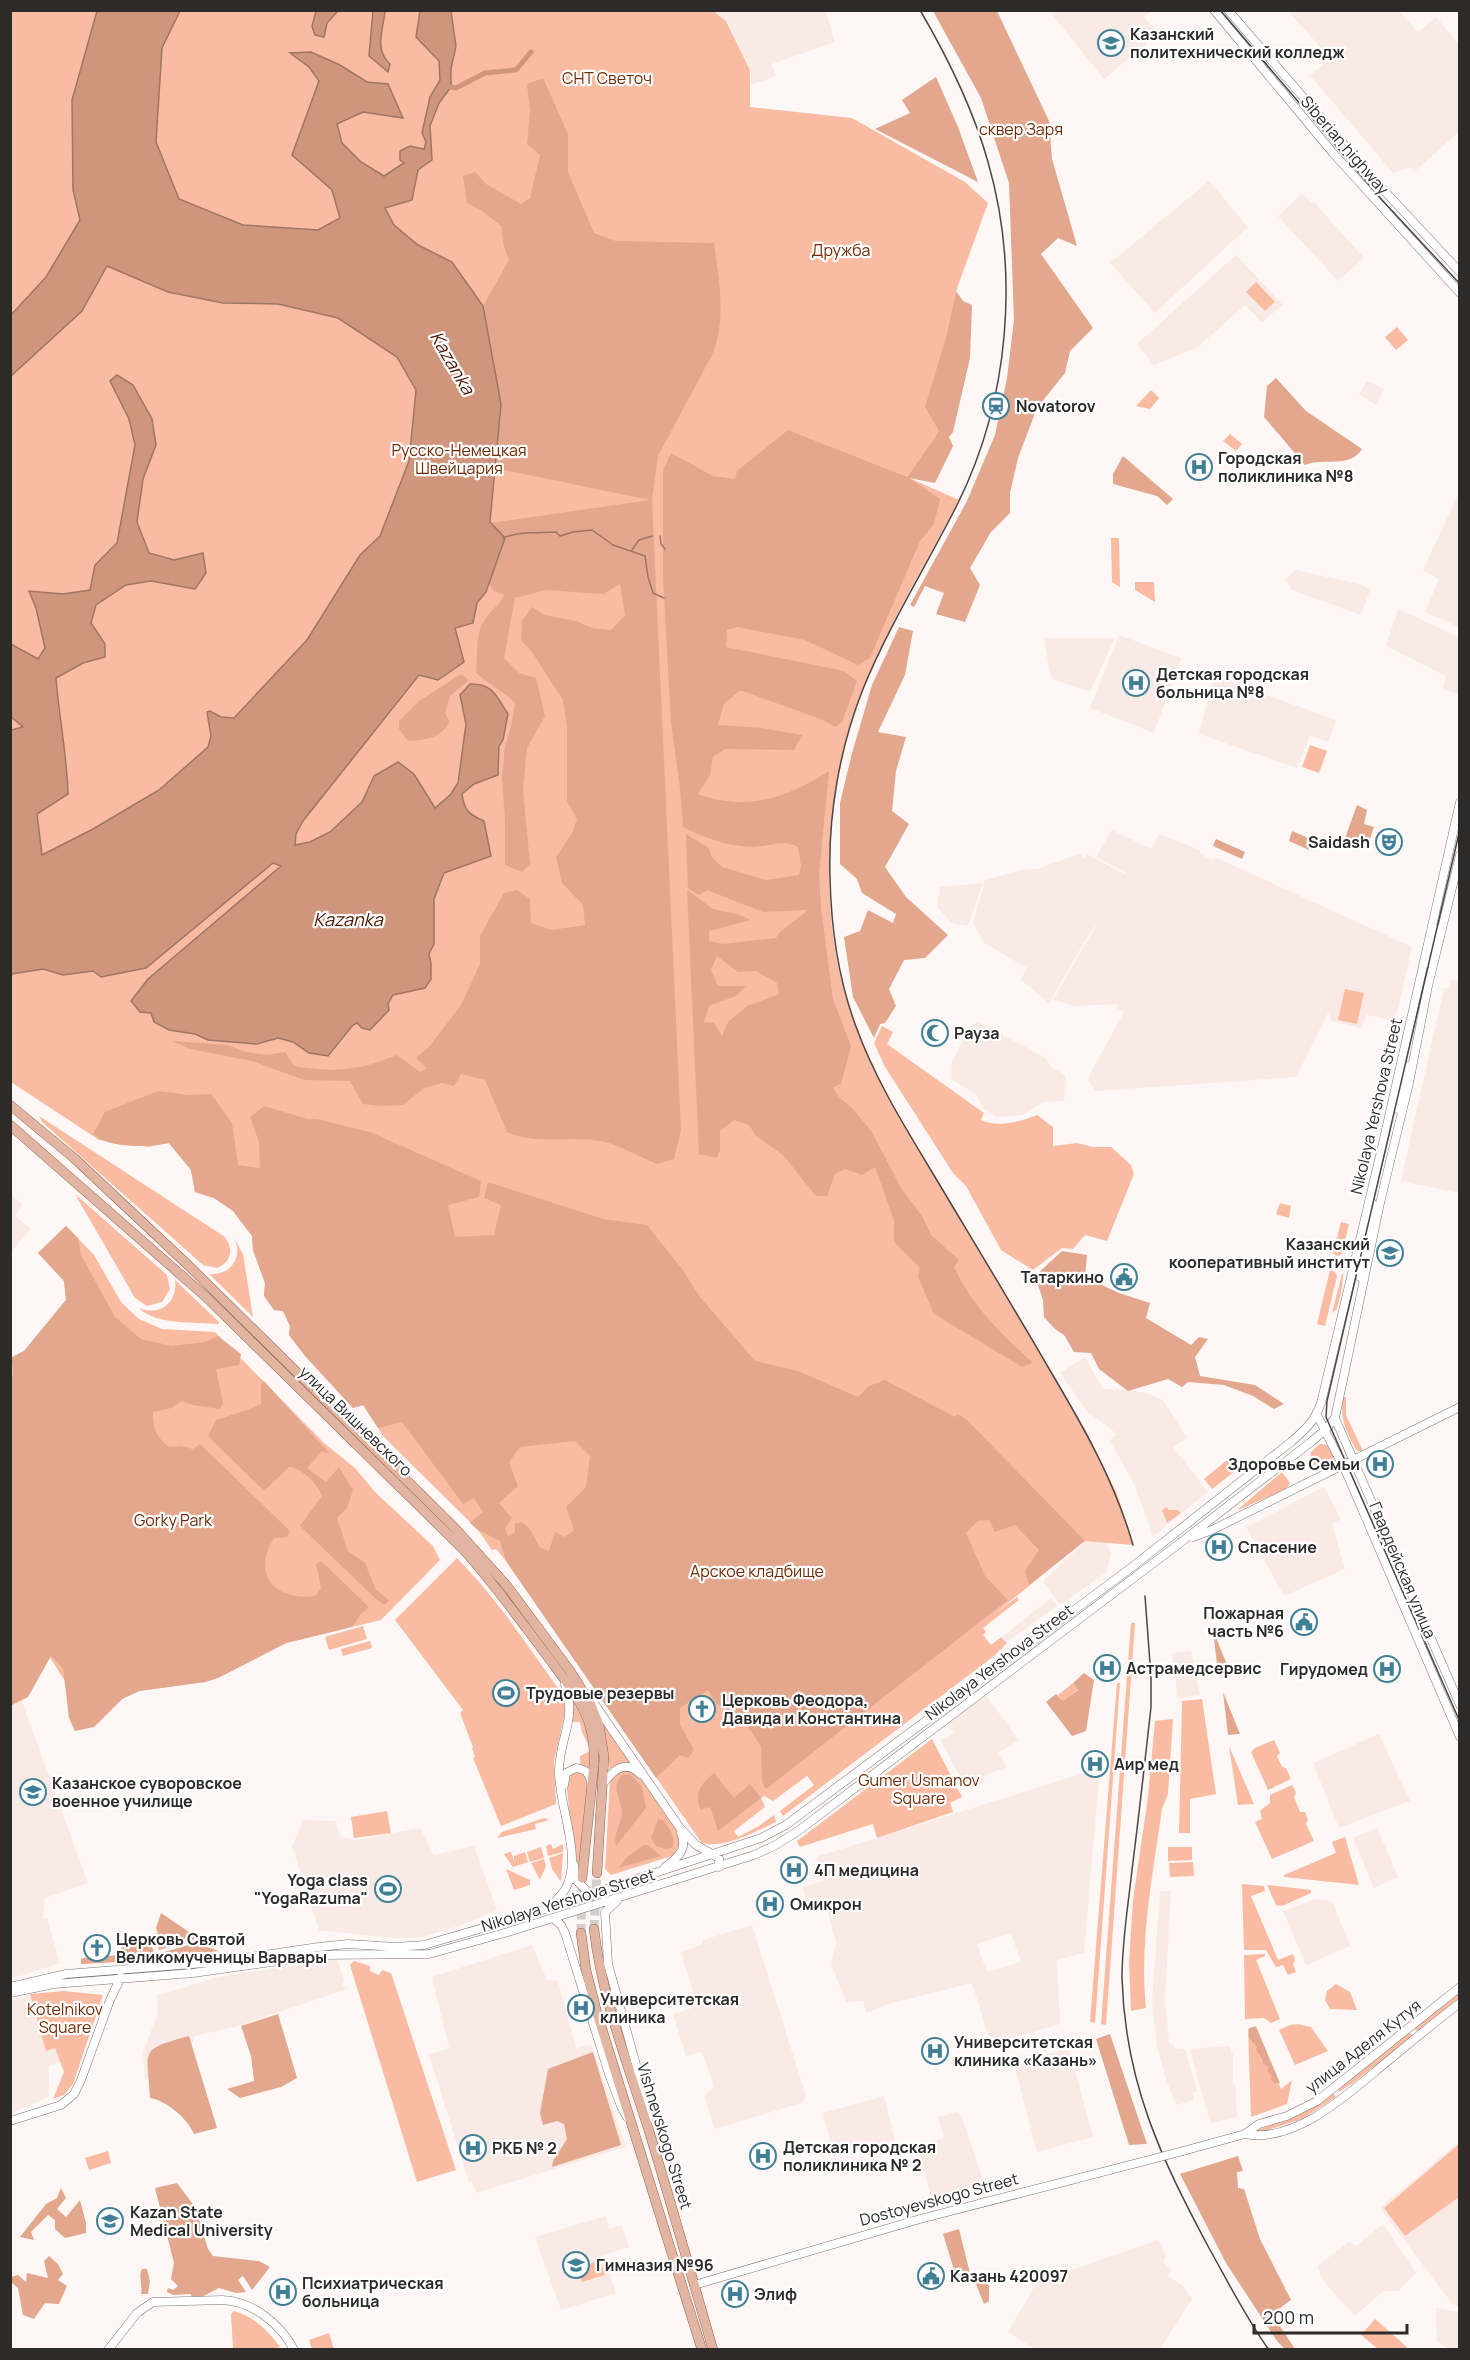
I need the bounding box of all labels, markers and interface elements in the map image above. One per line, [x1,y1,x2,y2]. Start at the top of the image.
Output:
place label: Казанский политехнический колледж [1130,23,1345,63]
school or university icon: Казанский политехнический колледж [1096,28,1126,58]
park label: СНТ Светоч [562,67,652,89]
street label: Siberian highway [1296,91,1394,200]
park label: сквер Заря [979,118,1063,140]
park label: Дружба [812,239,870,261]
water label: Kazanka [425,326,481,399]
station icon: Novatorov [981,391,1011,421]
place label: Novatorov [1016,395,1096,417]
park label: Русско-Немецкая Швейцария [391,439,527,479]
place label: Городская поликлиника №8 [1218,447,1354,487]
hospital icon: Городская поликлиника №8 [1184,452,1214,482]
place label: Детская городская больница №8 [1156,663,1309,703]
hospital icon: Детская городская больница №8 [1121,668,1151,698]
theatre icon: Saidash [1374,827,1404,857]
place label: Saidash [1308,831,1370,853]
water label: Kazanka [313,907,384,931]
street label: Nikolaya Yershova Street [1345,1016,1407,1196]
mosque icon: Рауза [920,1018,950,1048]
place label: Рауза [954,1022,999,1044]
place label: Казанский кооперативный институт [1169,1233,1370,1273]
school or university icon: Казанский кооперативный институт [1375,1238,1405,1268]
public building icon: Татаркино [1109,1262,1139,1292]
place label: Татаркино [1021,1266,1104,1288]
street label: улица Вишневского [295,1361,417,1481]
hospital icon: Здоровье Семьи [1365,1449,1395,1479]
place label: Здоровье Семьи [1228,1453,1360,1475]
street label: Гвардейская улица [1364,1498,1442,1642]
park label: Gorky Park [134,1509,213,1531]
hospital icon: Спасение [1204,1532,1234,1562]
place label: Спасение [1238,1536,1317,1558]
park label: Арское кладбище [690,1560,824,1582]
street label: Nikolaya Yershova Street [920,1599,1078,1725]
place label: Пожарная часть №6 [1203,1602,1284,1642]
public building icon: Пожарная часть №6 [1289,1607,1319,1637]
hospital icon: Астрамедсервис [1092,1653,1122,1683]
hospital icon: Гирудомед [1372,1654,1402,1684]
place label: Астрамедсервис [1126,1657,1261,1679]
place label: Гирудомед [1280,1658,1368,1680]
sports icon: Трудовые резервы [491,1678,521,1708]
place label: Трудовые резервы [526,1682,674,1704]
place label: Церковь Феодора, Давида и Константина [722,1689,901,1729]
church icon: Церковь Феодора, Давида и Константина [687,1694,717,1724]
hospital icon: Аир мед [1080,1749,1110,1779]
place label: Аир мед [1114,1753,1179,1775]
park label: Gumer Usmanov Square [858,1769,980,1809]
place label: Казанское суворовское военное училище [52,1772,242,1812]
school or university icon: Казанское суворовское военное училище [18,1777,48,1807]
hospital icon: 4П медицина [779,1855,809,1885]
place label: 4П медицина [814,1859,919,1881]
street label: Nikolaya Yershova Street [478,1863,658,1937]
place label: Yoga class "YogaRazuma" [254,1869,368,1909]
sports icon: Yoga class "YogaRazuma" [373,1874,403,1904]
hospital icon: Омикрон [755,1889,785,1919]
place label: Омикрон [790,1893,862,1915]
place label: Церковь Святой Великомученицы Варвары [116,1928,327,1968]
church icon: Церковь Святой Великомученицы Варвары [82,1933,112,1963]
place label: Университетская клиника [600,1988,739,2028]
hospital icon: Университетская клиника [566,1993,596,2023]
street label: улица Аделя Кутуя [1301,1994,1425,2098]
park label: Kotelnikov Square [27,1998,103,2038]
place label: Университетская клиника «Казань» [954,2031,1098,2071]
hospital icon: Университетская клиника «Казань» [920,2036,950,2066]
street label: Vishnevskogo Street [632,2060,698,2212]
hospital icon: РКБ № 2 [458,2133,488,2163]
place label: Детская городская поликлиника № 2 [783,2136,936,2176]
place label: РКБ № 2 [492,2137,557,2159]
hospital icon: Детская городская поликлиника № 2 [748,2141,778,2171]
street label: Dostoyevskogo Street [857,2167,1021,2231]
place label: Kazan State Medical University [130,2201,273,2241]
school or university icon: Kazan State Medical University [95,2206,125,2236]
school or university icon: Гимназия №96 [561,2250,591,2280]
place label: Гимназия №96 [596,2254,714,2276]
public building icon: Казань 420097 [916,2261,946,2291]
place label: Казань 420097 [950,2265,1068,2287]
place label: Психиатрическая больница [302,2272,444,2312]
hospital icon: Психиатрическая больница [268,2277,298,2307]
hospital icon: Элиф [720,2279,750,2309]
place label: Элиф [754,2283,797,2305]
scale bar [1254,2297,1407,2335]
text: 200 m [1263,2305,1314,2329]

